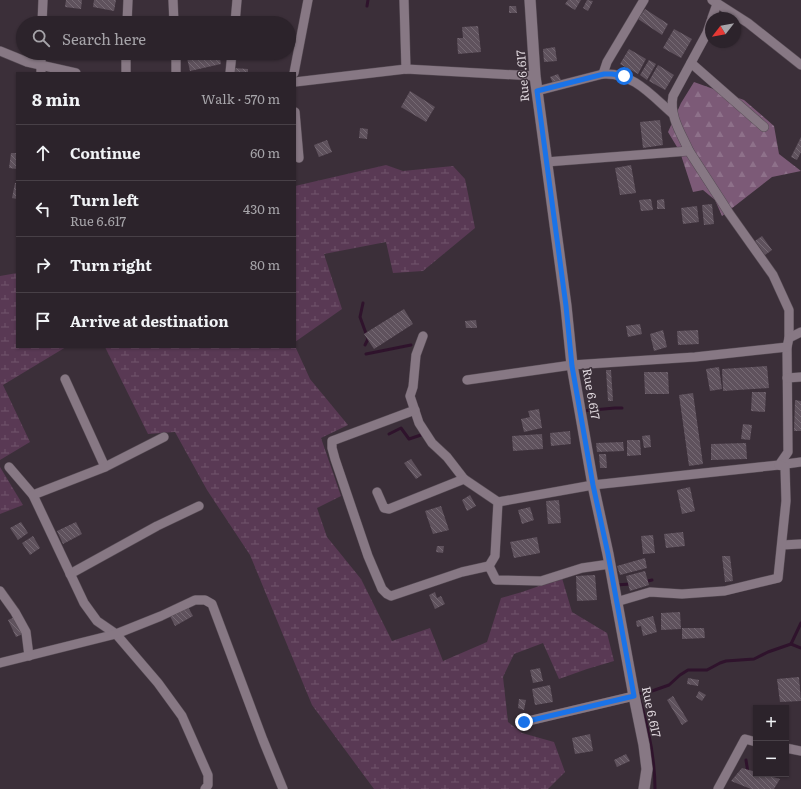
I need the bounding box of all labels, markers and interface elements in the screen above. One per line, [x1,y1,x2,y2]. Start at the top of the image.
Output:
north arrow [705,12,741,48]
search box [16,16,296,60]
icon: search [30,27,52,49]
text: Search here [62,27,146,50]
street label: Rue 6.617 [511,49,533,103]
route start [615,67,633,85]
text: 8 min [32,86,80,111]
text: Walk · 570 m [201,89,280,108]
text: Continue [70,141,140,164]
icon: ahead [32,142,54,164]
text: 60 m [250,143,280,162]
text: Turn left [70,188,139,211]
icon: left [32,198,54,220]
text: 430 m [243,199,280,218]
text: Rue 6.617 [70,211,126,230]
text: Turn right [70,253,152,276]
icon: right [32,254,54,276]
text: 80 m [250,255,280,274]
text: Arrive at destination [70,309,229,332]
icon: arrive [32,310,54,332]
street label: Rue 6.617 [579,367,605,421]
street label: Rue 6.617 [638,685,666,739]
map controls [753,705,789,777]
button: + [753,705,789,741]
route end [515,713,533,731]
button: − [753,741,789,777]

